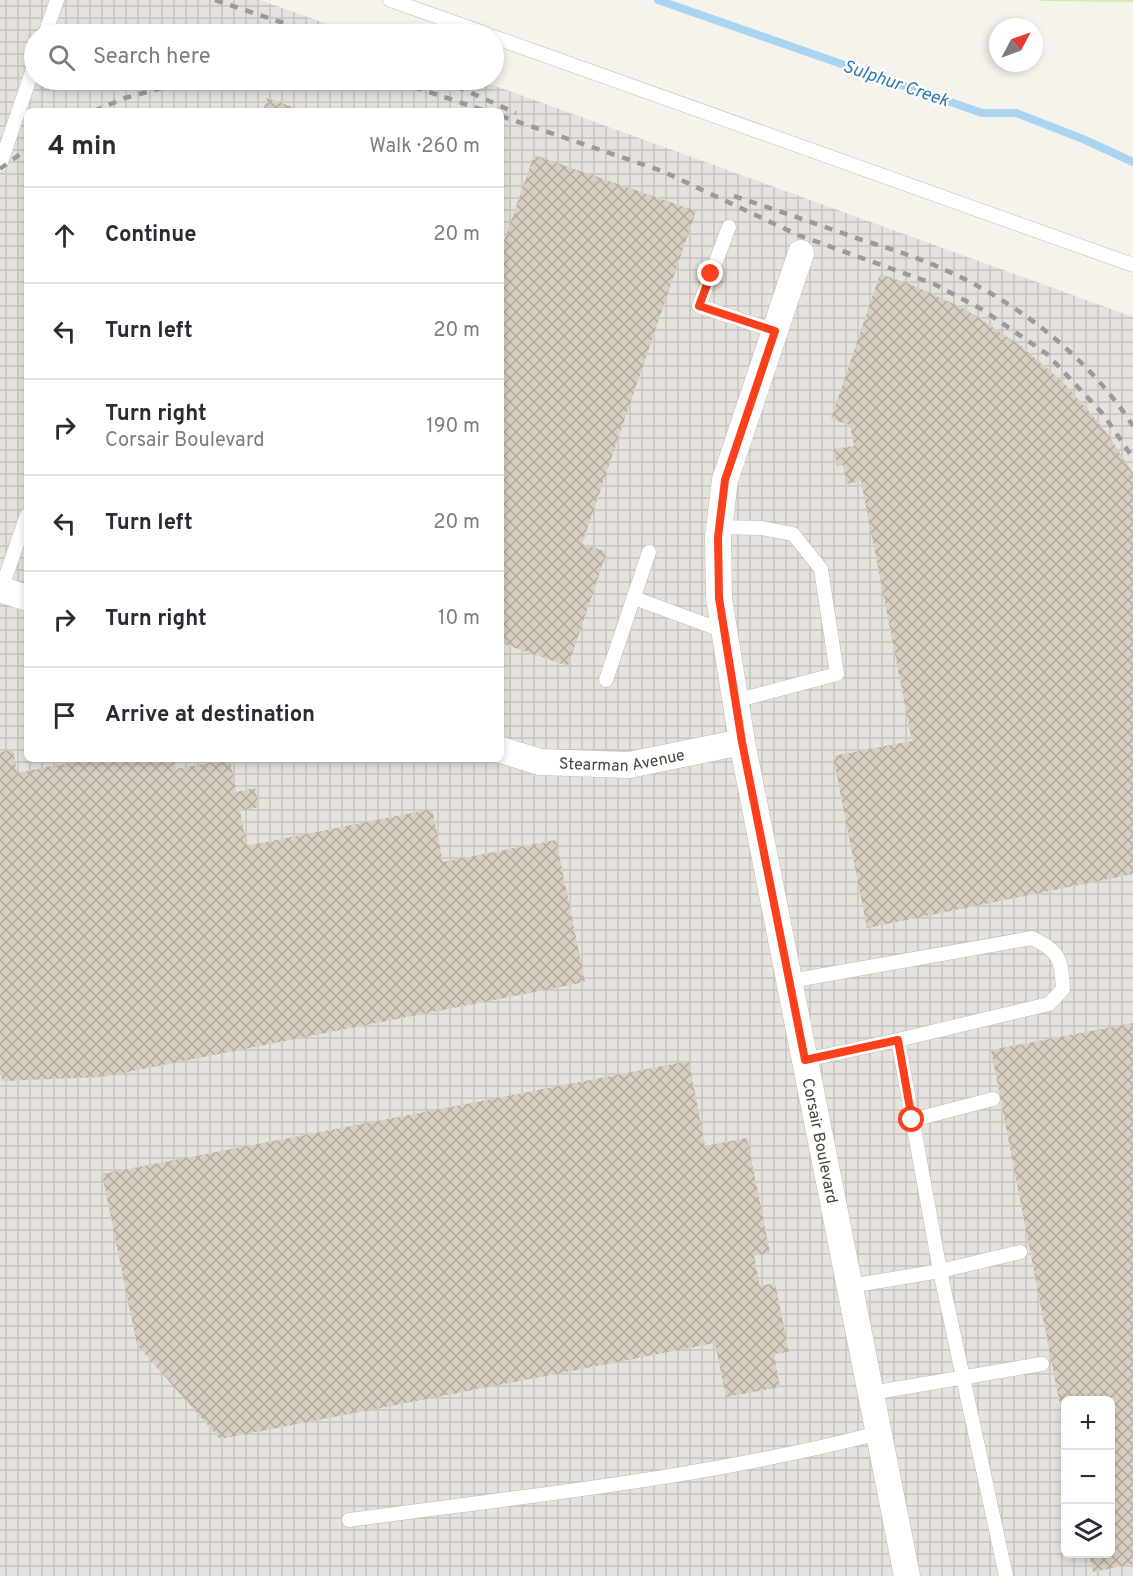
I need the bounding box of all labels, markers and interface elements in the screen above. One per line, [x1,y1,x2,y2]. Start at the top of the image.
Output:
north arrow [989,18,1043,72]
search box [24,24,504,90]
icon: search [45,41,78,74]
text: Search here [93,44,211,71]
water label: Sulphur Creek [840,56,952,114]
text: 4 min [48,131,117,164]
text: Walk · 260 m [369,134,480,160]
icon: ahead [48,219,81,252]
text: Continue [105,222,196,249]
text: 20 m [433,222,480,248]
route end [697,260,723,286]
icon: left [48,315,81,348]
text: Turn left [105,318,193,345]
text: 20 m [433,318,480,344]
text: Turn right [105,401,207,428]
icon: right [48,411,81,444]
text: 190 m [426,414,480,440]
text: Corsair Boulevard [105,428,264,454]
icon: left [48,507,81,540]
text: Turn left [105,510,193,537]
text: 20 m [433,510,480,536]
icon: right [48,603,81,636]
text: Turn right [105,606,207,633]
text: 10 m [438,606,480,632]
icon: arrive [48,699,81,732]
text: Arrive at destination [105,702,315,729]
street label: Stearman Avenue [558,746,687,777]
street label: Corsair Boulevard [797,1076,841,1206]
route start [898,1106,924,1132]
map controls [1061,1396,1115,1558]
button: + [1061,1396,1115,1450]
button: − [1061,1450,1115,1504]
button: layers [1061,1504,1115,1558]

